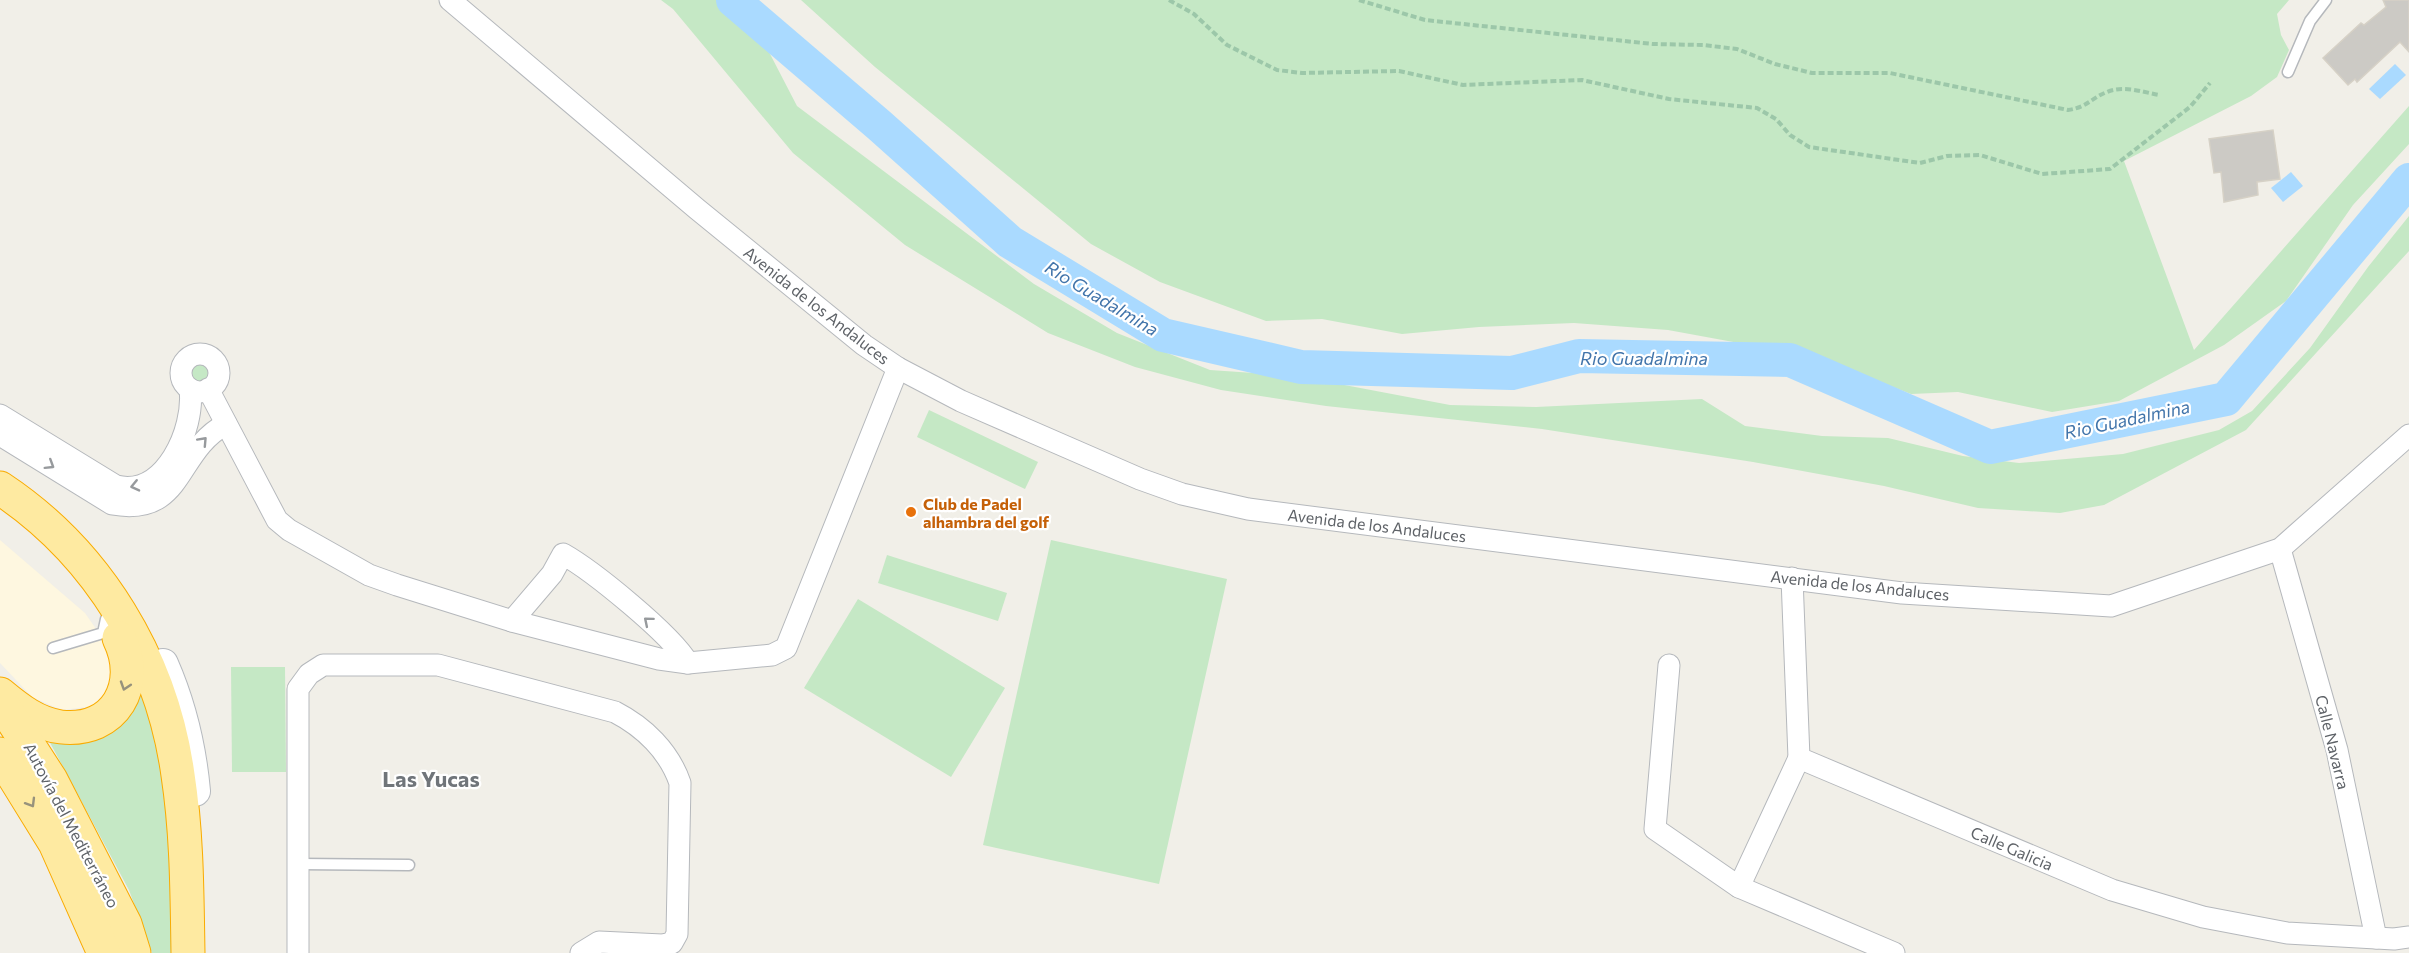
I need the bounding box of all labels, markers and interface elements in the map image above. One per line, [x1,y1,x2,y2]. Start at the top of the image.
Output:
street label: Avenida de los Andaluces [740,242,894,368]
water label: Rio Guadalmina [1041,256,1163,340]
water label: Rio Guadalmina [1580,347,1708,369]
water label: Rio Guadalmina [2062,395,2192,443]
one-way arrow [196,438,207,448]
one-way arrow [44,458,54,470]
one-way arrow [130,478,140,491]
place label: Club de Padel alhambra del golf [923,494,1050,531]
marker: Club de Padel alhambra del golf [904,505,918,519]
street label: Avenida de los Andaluces [1287,505,1467,545]
street label: Avenida de los Andaluces [1770,566,1950,604]
one-way arrow [644,617,655,628]
one-way arrow [120,681,133,691]
street label: Calle Navarra [2312,693,2354,791]
street label: Autovía del Mediterráneo [20,739,124,911]
district label: Las Yucas [382,765,480,792]
one-way arrow [24,797,36,807]
street label: Calle Galicia [1968,822,2056,874]

